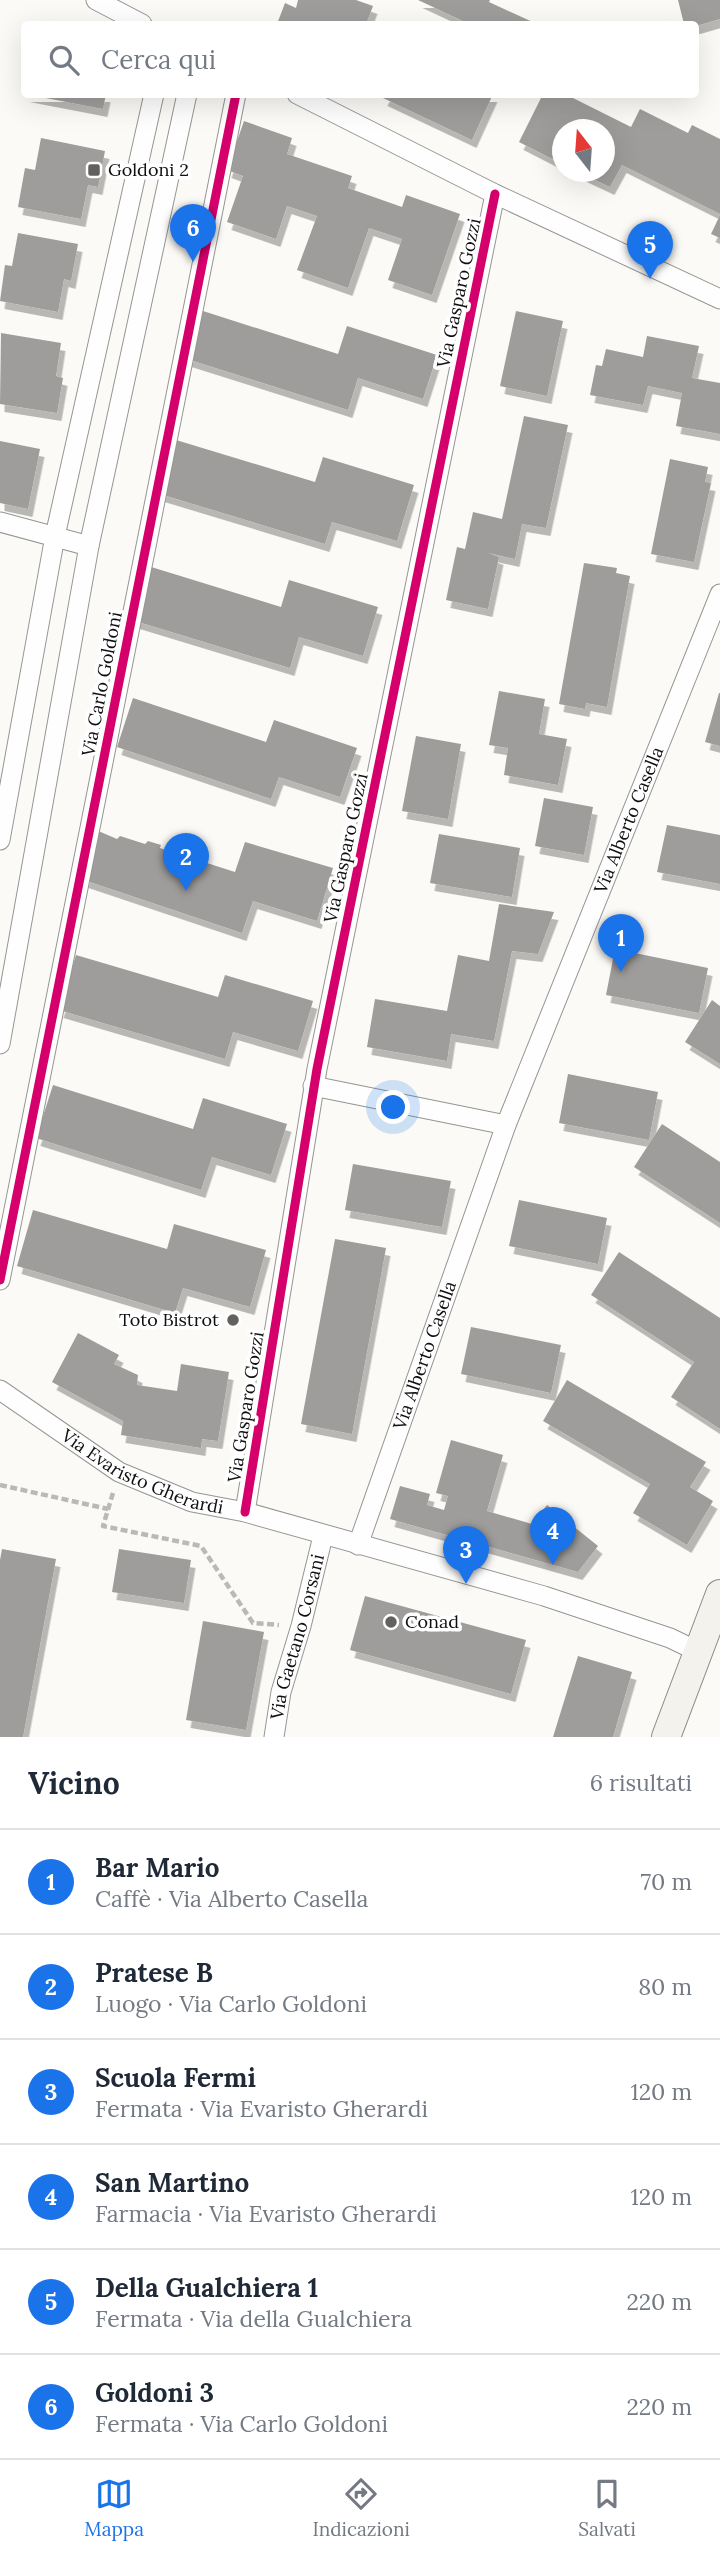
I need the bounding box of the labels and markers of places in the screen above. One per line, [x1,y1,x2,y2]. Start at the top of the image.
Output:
place label: Goldoni 2 [108,158,189,181]
marker: Goldoni 2 [86,162,102,178]
pin: 6 [170,204,216,262]
pin: 5 [627,221,673,279]
pin: 2 [163,833,209,891]
pin: 1 [598,914,644,972]
place label: Toto Bistrot [119,1308,219,1331]
marker: Toto Bistrot [225,1312,241,1328]
pin: 4 [530,1507,576,1565]
pin: 3 [443,1526,489,1584]
place label: Conad [405,1610,459,1633]
marker: Conad [383,1614,399,1630]

